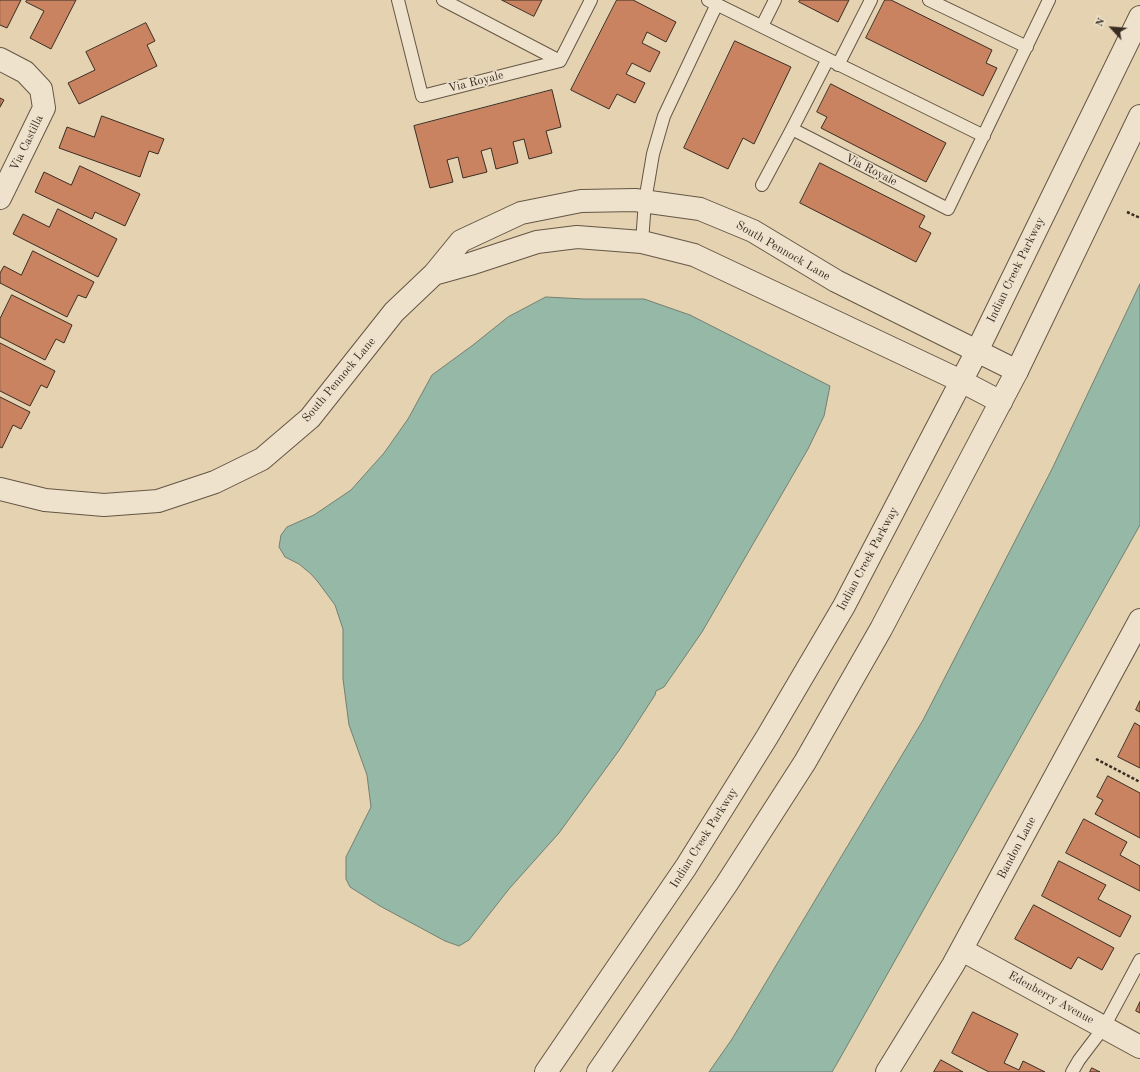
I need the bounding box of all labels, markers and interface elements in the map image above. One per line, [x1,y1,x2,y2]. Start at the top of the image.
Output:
north arrow [1092,8,1132,48]
text: N [1094,16,1108,29]
street label: Via Royale [447,68,505,96]
street label: Via Castilla [7,113,47,173]
street label: Via Royale [843,151,899,189]
street label: Indian Creek Parkway [984,215,1048,325]
street label: South Pennock Lane [733,218,833,284]
street label: South Pennock Lane [299,335,379,425]
street label: Indian Creek Parkway [834,504,902,614]
street label: Indian Creek Parkway [667,785,741,891]
street label: Bandon Lane [995,814,1039,882]
street label: Edenberry Avenue [1006,968,1096,1028]

